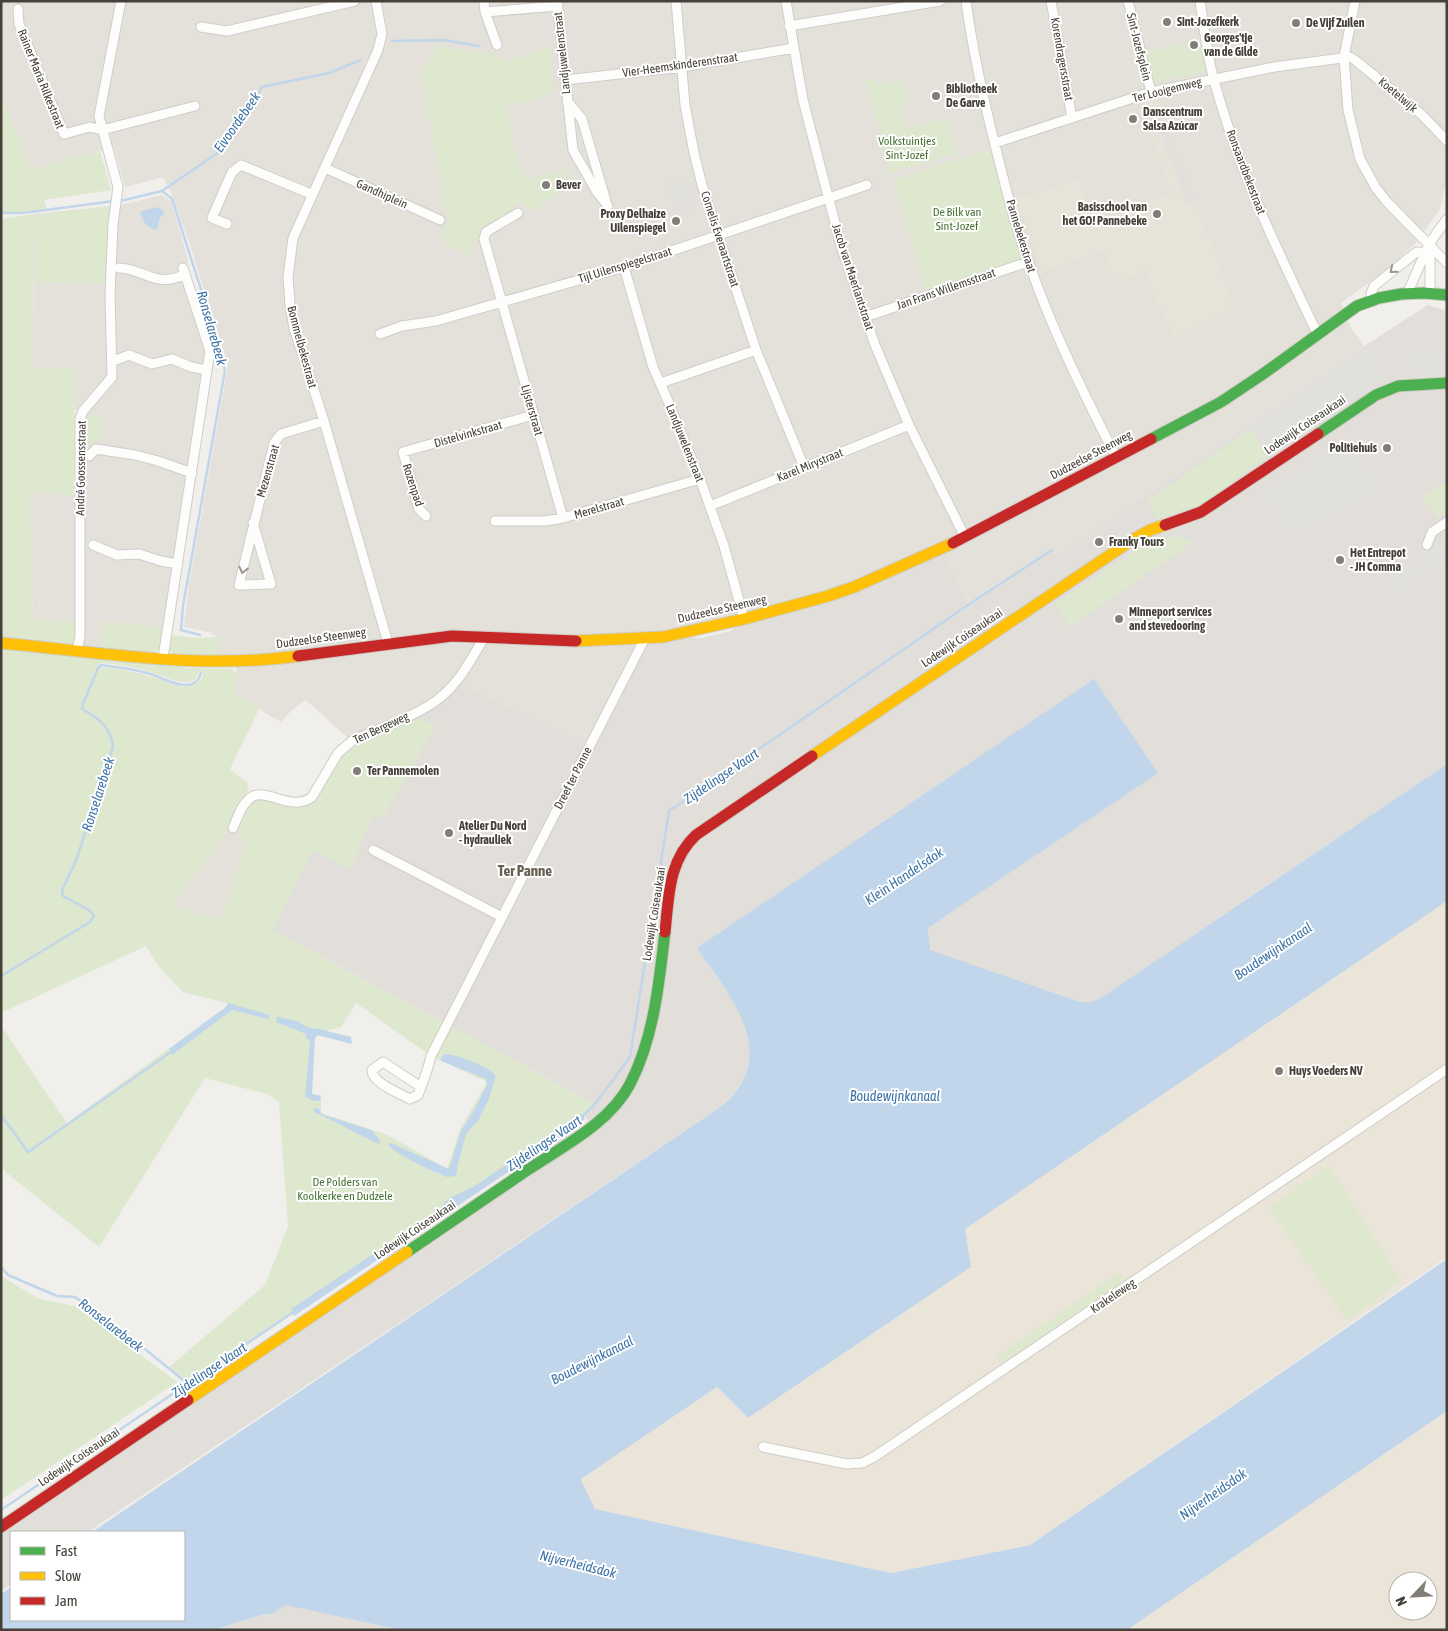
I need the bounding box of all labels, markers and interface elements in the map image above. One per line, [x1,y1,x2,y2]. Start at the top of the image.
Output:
street label: Landjuwelenstraat [551,11,573,95]
street label: Sint-Jozefsplein [1124,12,1154,82]
place label: Sint-Jozefkerk [1177,15,1239,29]
street label: Korendragersstraat [1048,16,1076,102]
marker: Sint-Jozefkerk [1161,16,1173,28]
place label: De Vijf Zuilen [1306,16,1365,30]
marker: De Vijf Zuilen [1290,17,1302,29]
street label: Rainer Maria Rilkestraat [15,27,68,131]
place label: Georges'tje van de Gilde [1204,31,1259,59]
marker: Georges'tje van de Gilde [1188,39,1200,51]
street label: Vier-Heemskinderenstraat [621,50,739,80]
street label: Ter Looigemweg [1131,74,1204,105]
street label: Koetelwijk [1376,75,1421,116]
place label: Bibliotheek De Garve [946,82,998,110]
water label: Eivoordebeek [210,88,264,155]
marker: Bibliotheek De Garve [930,90,942,102]
place label: Danscentrum Salsa Azúcar [1143,105,1203,133]
marker: Danscentrum Salsa Azúcar [1127,113,1139,125]
street label: Ronsaardbekestraat [1223,128,1269,217]
park label: Volkstuintjes Sint-Jozef [878,134,936,162]
street label: Gandhiplein [354,176,410,212]
place label: Bever [556,178,581,192]
marker: Bever [540,179,552,191]
street label: Cornelis Everaartstraat [698,189,742,289]
street label: Pannebekestraat [1003,198,1039,275]
place label: Basisschool van het GO! Pannebeke [1063,200,1148,228]
park label: De Bilk van Sint-Jozef [933,205,981,233]
place label: Proxy Delhaize Uilenspiegel [600,207,667,235]
marker: Basisschool van het GO! Pannebeke [1151,208,1163,220]
marker: Proxy Delhaize Uilenspiegel [670,215,682,227]
street label: Jacob van Maerlantstraat [829,222,877,332]
street label: Tijl Uilenspiegelstraat [577,244,674,286]
street label: Jan Frans Willemsstraat [895,265,998,312]
one-way arrow [1390,265,1399,273]
water label: Ronselarebeek [194,289,231,368]
street label: Bommelbekestraat [284,304,320,390]
street label: Lijsterstraat [518,383,546,438]
street label: Lodewijk Coiseaukaai [1262,393,1348,457]
street label: Landjuwelenstraat [663,402,707,484]
street label: Distelvinkstraat [432,417,504,450]
street label: André Goossensstraat [73,420,89,516]
street label: Dudzeelse Steenweg [1048,427,1135,482]
place label: Politiehuis [1329,441,1378,455]
street label: Mezenstraat [254,442,282,499]
marker: Politiehuis [1381,442,1393,454]
street label: Karel Mirystraat [775,445,846,485]
street label: Rozenpad [400,462,426,508]
street label: Merelstraat [572,494,626,522]
place label: Franky Tours [1109,535,1165,549]
marker: Franky Tours [1093,536,1105,548]
place label: Het Entrepot - JH Comma [1350,546,1406,574]
marker: Het Entrepot - JH Comma [1334,554,1346,566]
one-way arrow [238,566,249,575]
street label: Dudzeelse Steenweg [676,592,768,626]
place label: Minneport services and stevedooring [1129,605,1213,633]
street label: Lodewijk Coiseaukaai [919,606,1005,670]
marker: Minneport services and stevedooring [1113,613,1125,625]
street label: Dudzeelse Steenweg [275,625,368,651]
street label: Ten Bergeweg [351,709,412,747]
street label: Dreef ter Panne [551,744,595,812]
water label: Zijdelingse Vaart [681,745,761,807]
water label: Ronselarebeek [78,754,118,833]
place label: Ter Pannemolen [367,764,439,778]
marker: Ter Pannemolen [351,765,363,777]
place label: Atelier Du Nord - hydrauliek [458,819,527,847]
marker: Atelier Du Nord - hydrauliek [443,827,455,839]
water label: Klein Handelsdok [862,843,947,908]
district label: Ter Panne [498,862,552,879]
street label: Lodewijk Coiseaukaai [640,866,668,962]
water label: Boudewijnkanaal [1231,919,1315,983]
place label: Huys Voeders NV [1289,1064,1363,1078]
marker: Huys Voeders NV [1273,1065,1285,1077]
water label: Boudewijnkanaal [850,1088,940,1104]
water label: Zijdelingse Vaart [504,1112,584,1174]
park label: De Polders van Koolkerke en Dudzele [297,1175,393,1203]
street label: Lodewijk Coiseaukaai [372,1198,458,1262]
street label: Krakeleweg [1088,1275,1139,1316]
water label: Ronselarebeek [76,1295,147,1356]
water label: Boudewijnkanaal [548,1332,636,1388]
water label: Zijdelingse Vaart [169,1339,249,1401]
street label: Lodewijk Coiseaukaai [36,1425,122,1489]
water label: Nijverheidsdok [1176,1465,1250,1523]
legend [10,1531,185,1621]
text: Fast [55,1542,77,1559]
water label: Nijverheidsdok [538,1547,619,1581]
text: Slow [55,1567,81,1584]
north arrow [1388,1571,1438,1621]
text: Jam [55,1592,78,1609]
text: N [1392,1594,1410,1609]

